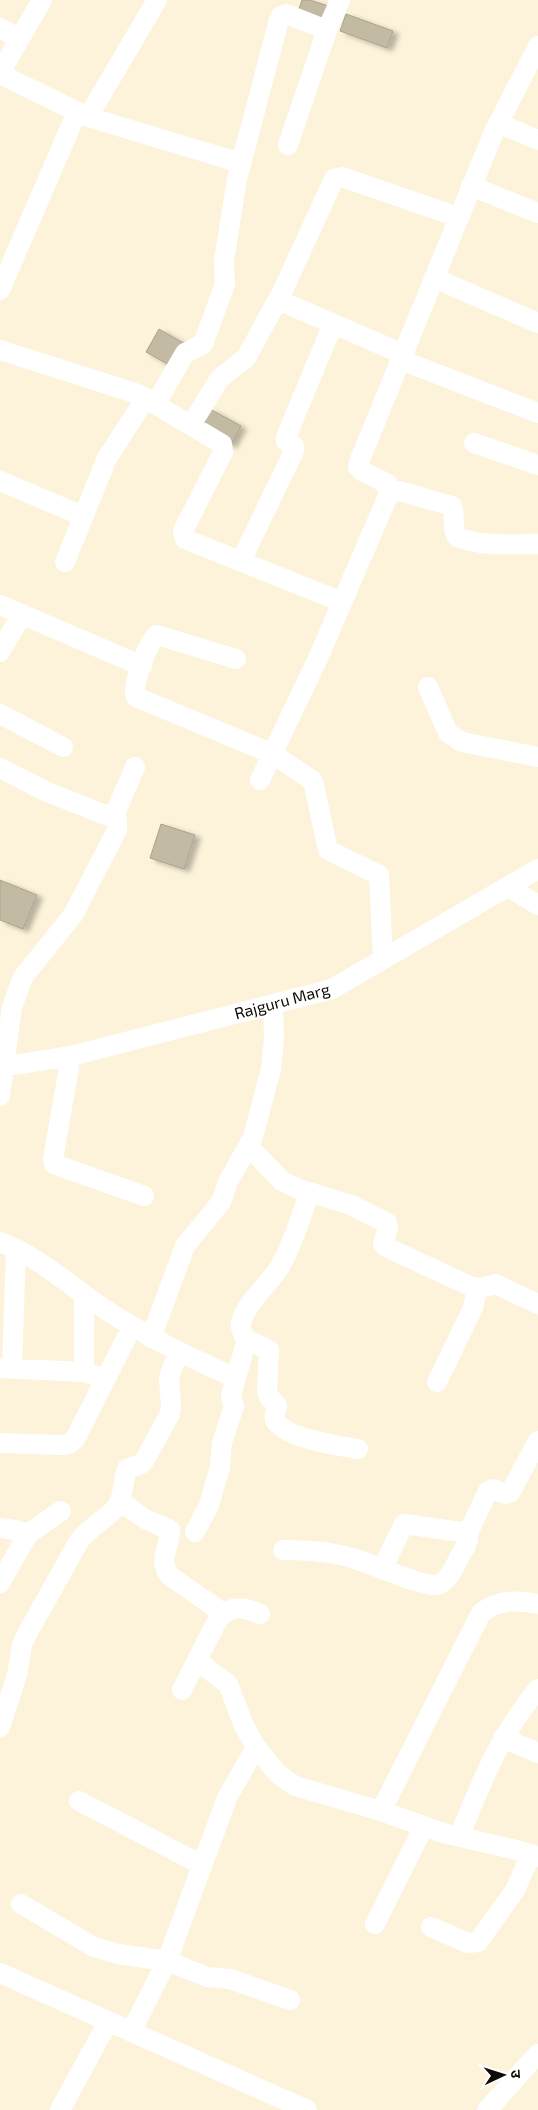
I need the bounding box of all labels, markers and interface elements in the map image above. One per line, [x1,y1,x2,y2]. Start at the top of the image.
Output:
street label: Rajguru Marg [232,979,332,1023]
north arrow [478,2050,528,2100]
text: उ [508,2069,525,2080]

